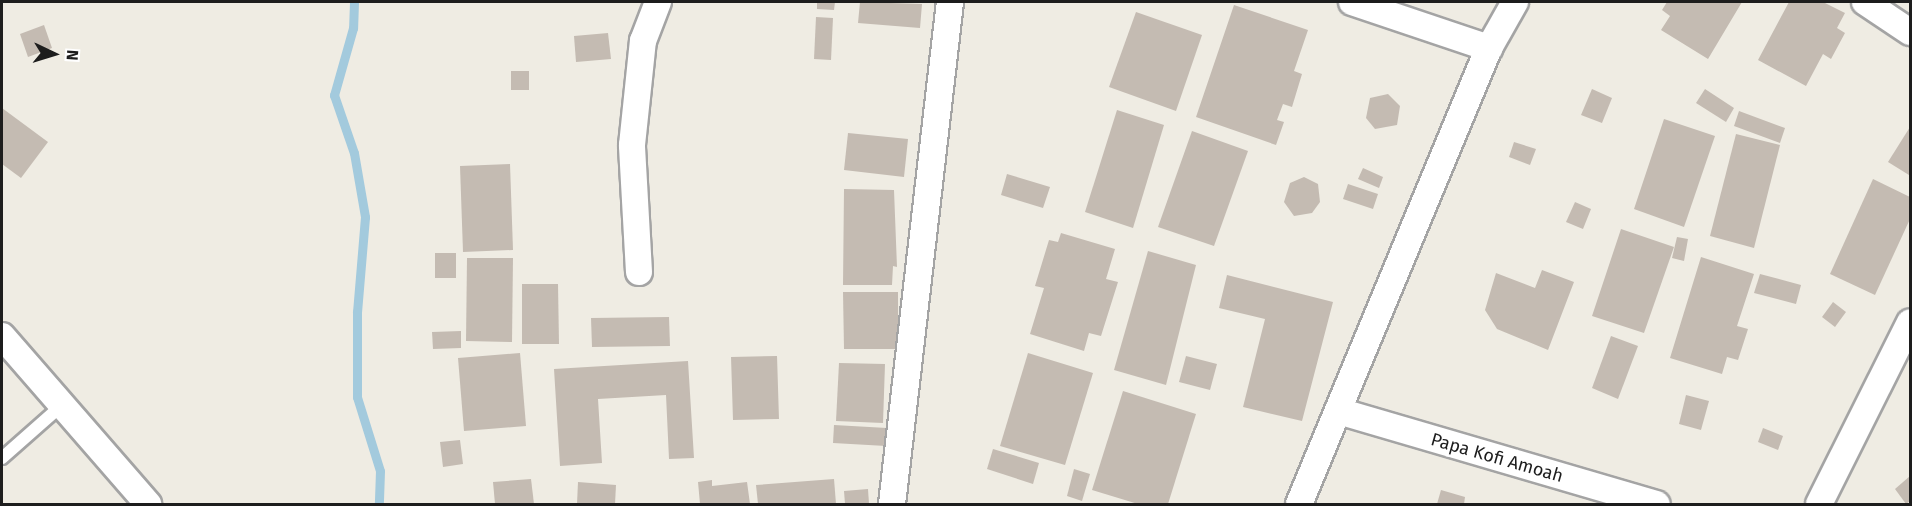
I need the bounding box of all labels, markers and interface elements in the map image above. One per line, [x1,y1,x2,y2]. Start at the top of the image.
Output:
north arrow [24,24,84,84]
text: N [63,49,82,61]
street label: Papa Kofi Amoah [1428,429,1566,487]

